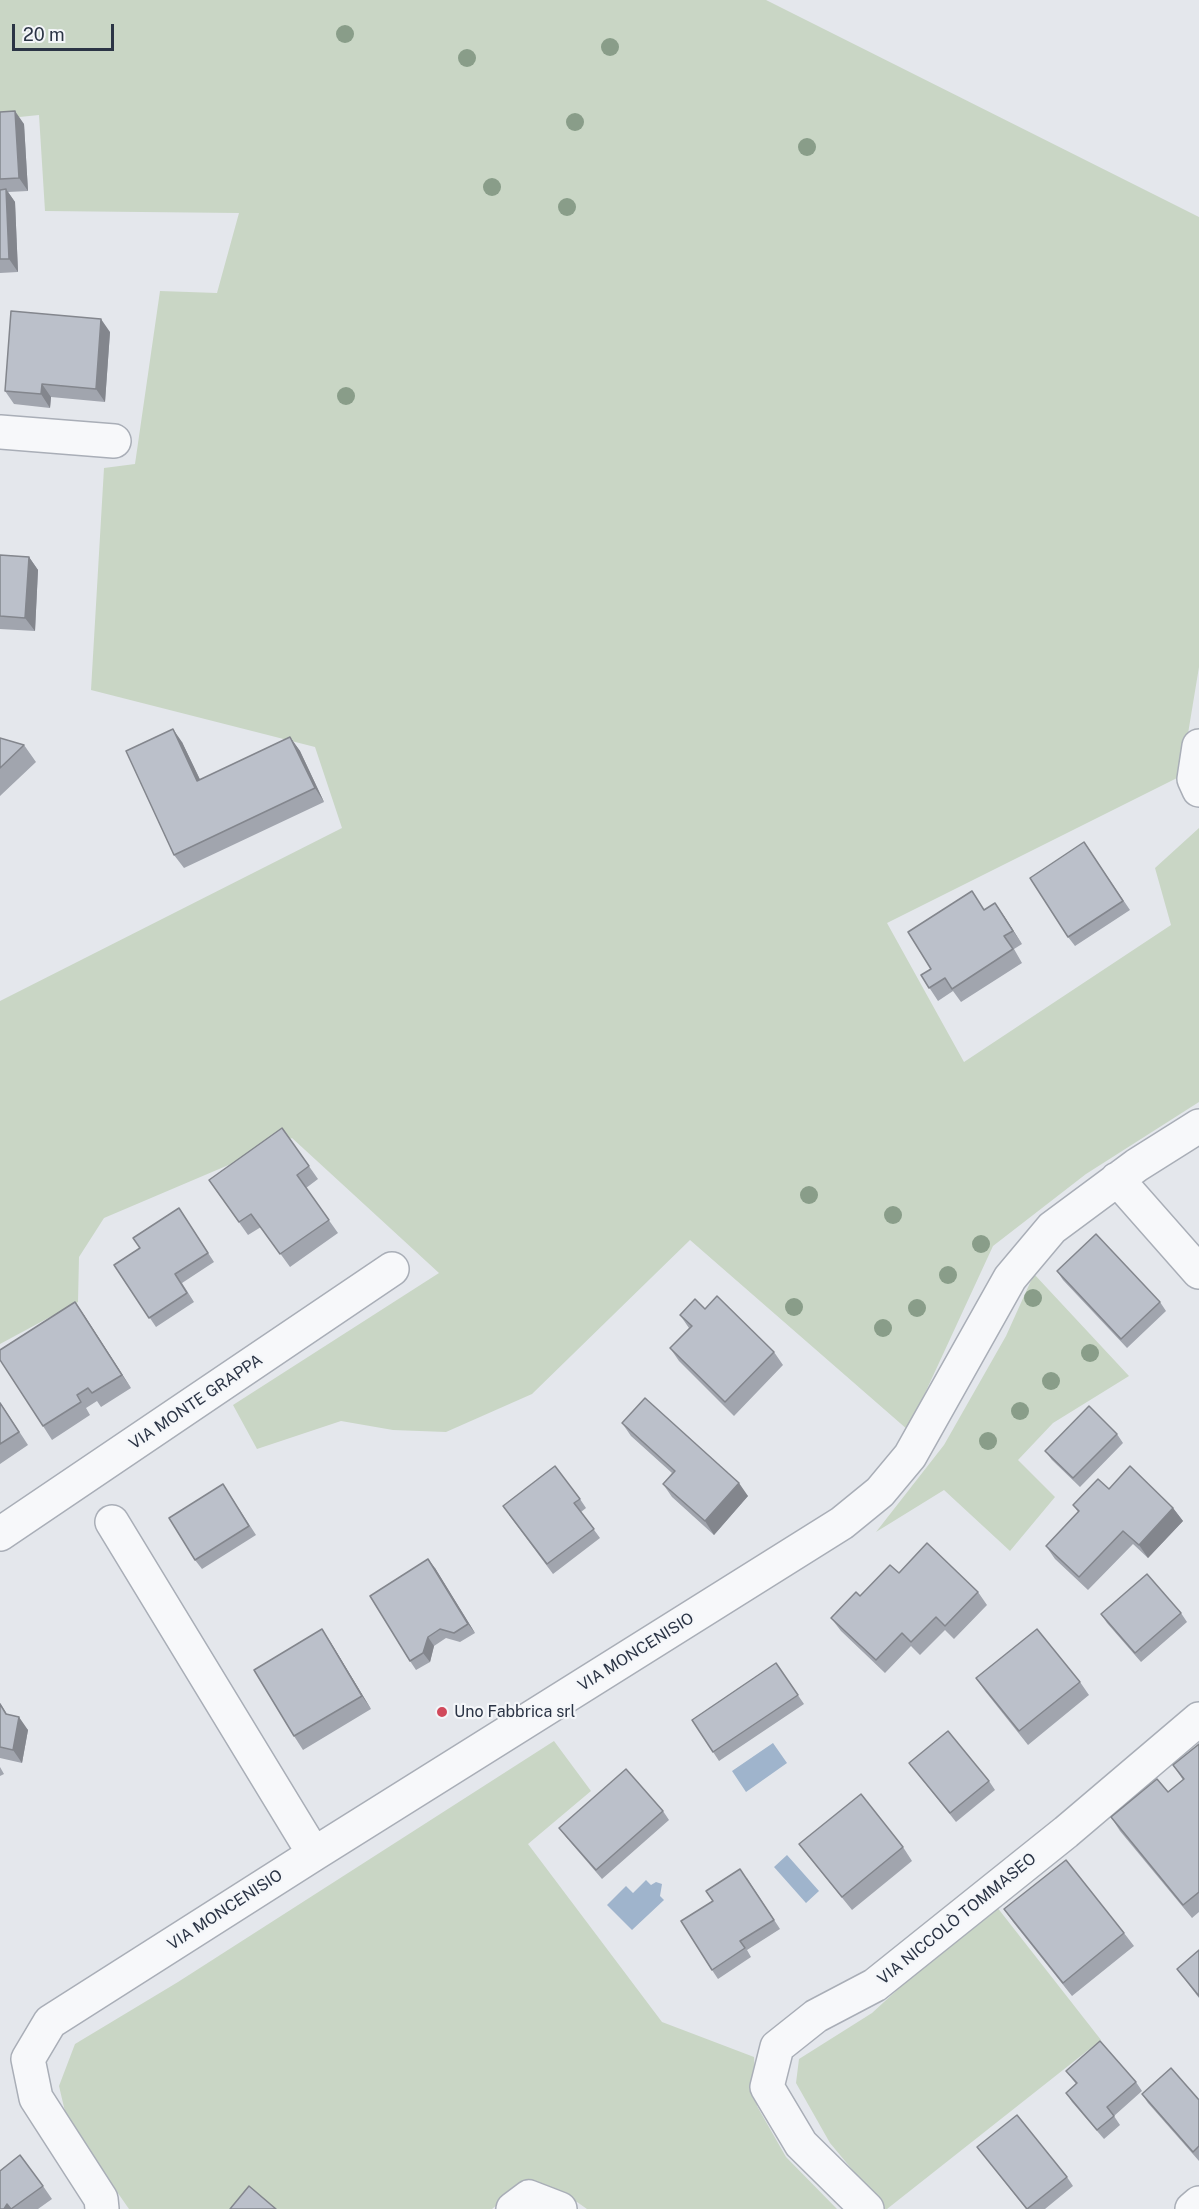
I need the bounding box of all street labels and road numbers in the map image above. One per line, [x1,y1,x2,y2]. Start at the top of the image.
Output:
street label: VIA MONTE GRAPPA [126,1350,266,1454]
street label: VIA MONCENISIO [574,1609,698,1695]
street label: VIA NICCOLÒ TOMMASEO [874,1849,1040,1989]
street label: VIA MONCENISIO [164,1866,286,1954]

